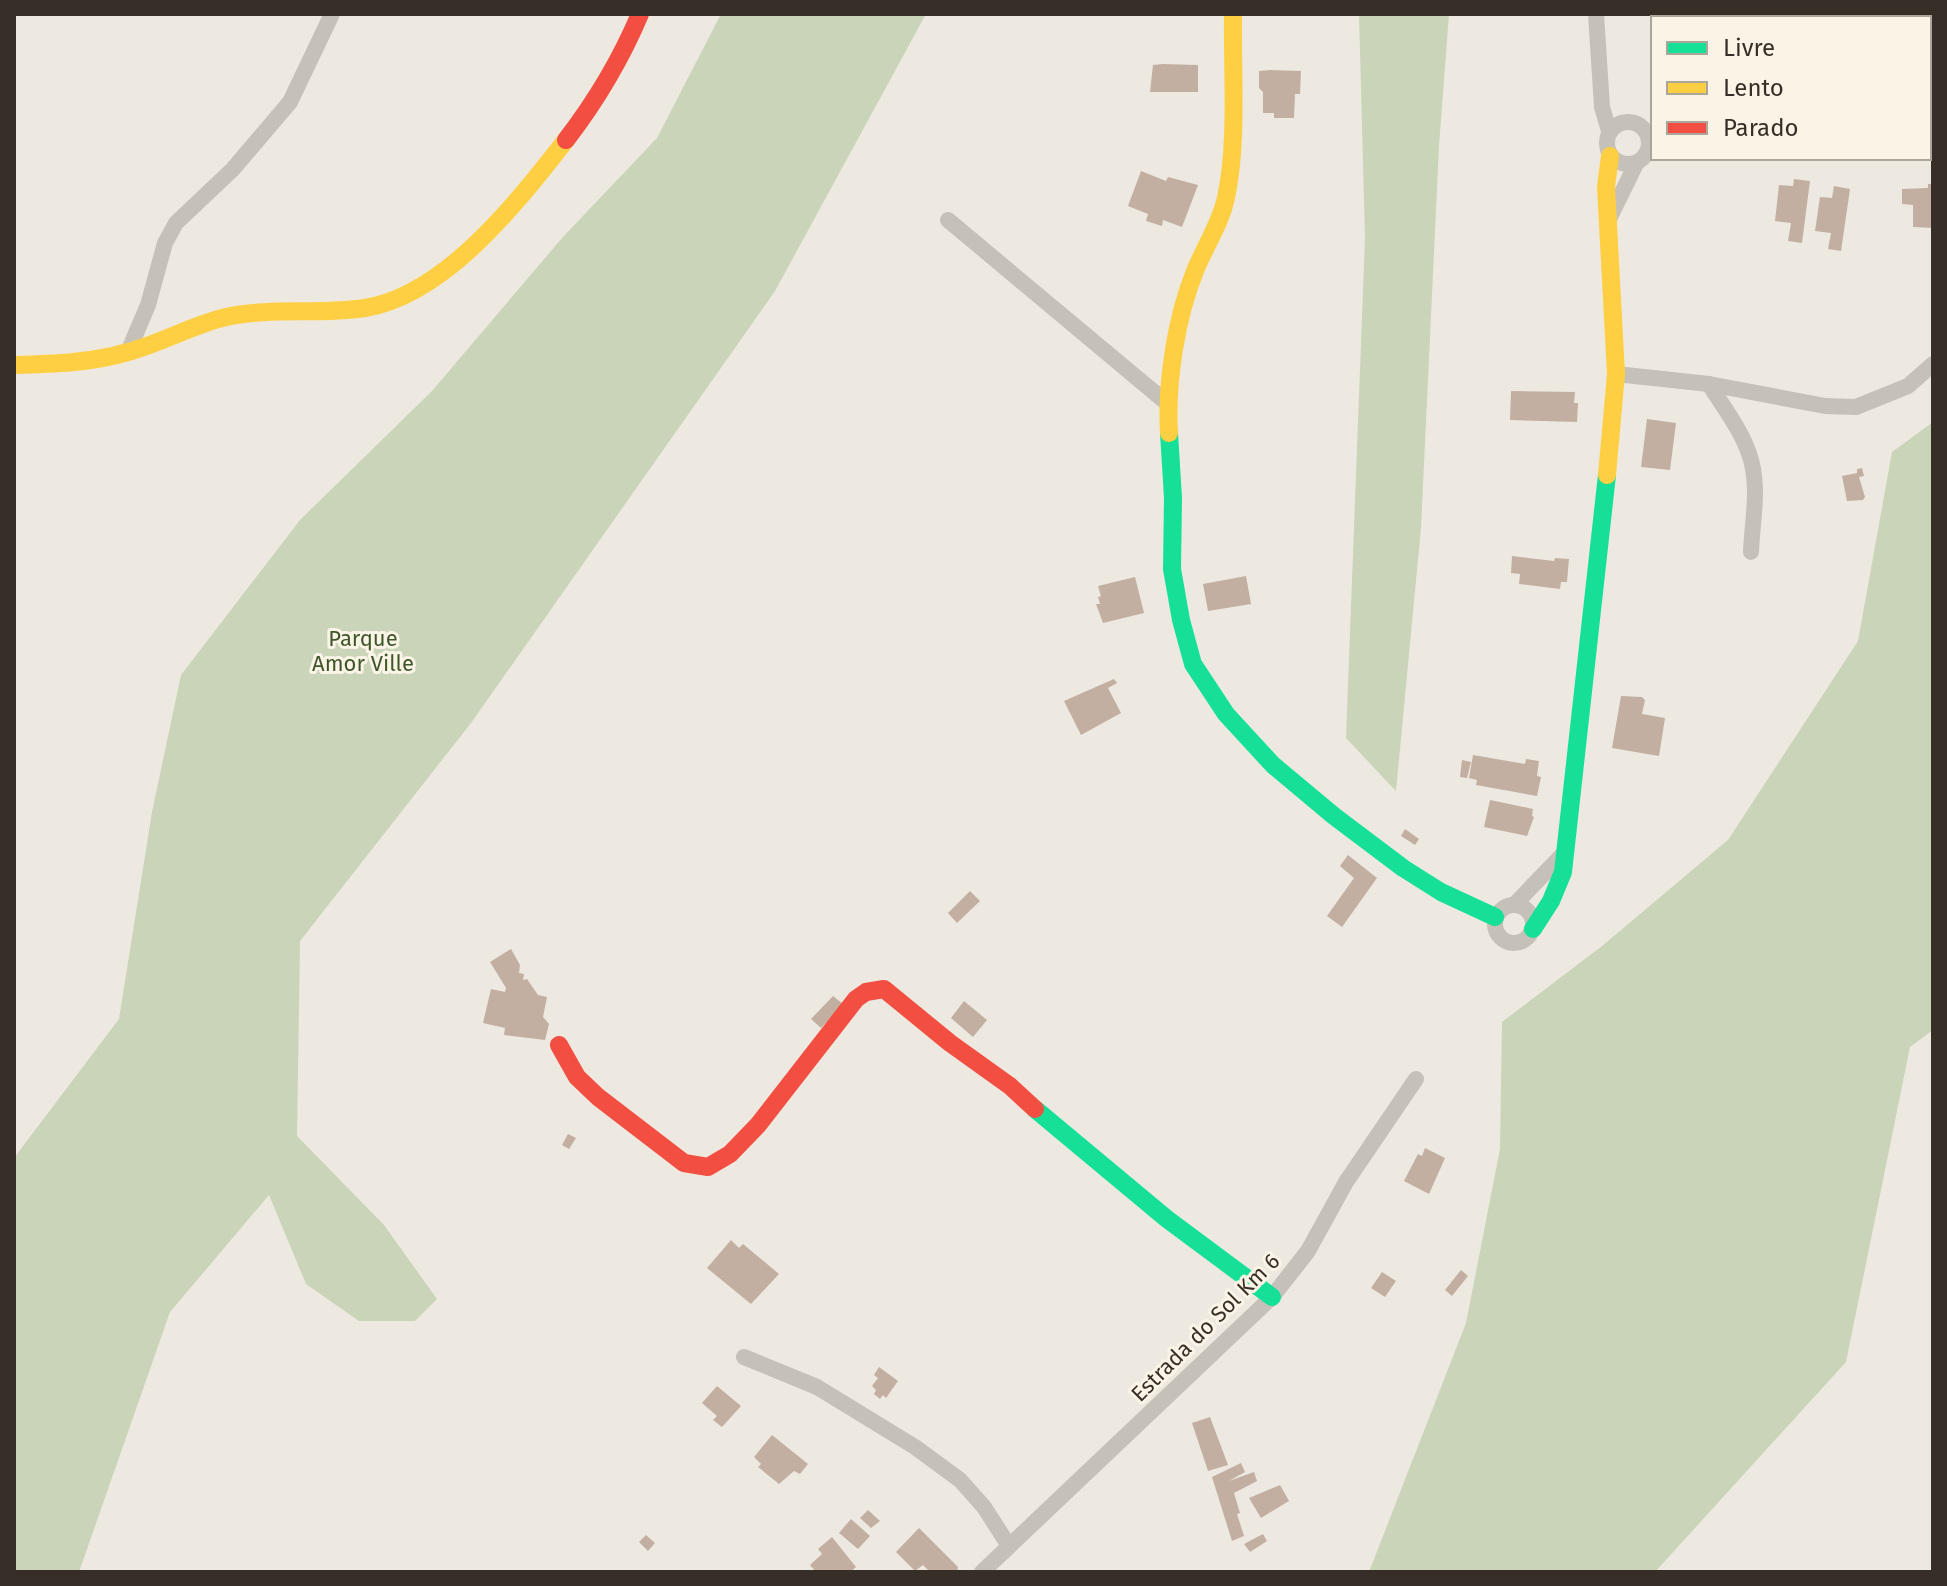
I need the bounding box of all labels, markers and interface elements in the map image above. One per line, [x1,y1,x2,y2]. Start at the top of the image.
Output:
legend [1651,16,1931,160]
text: Livre [1723,34,1775,62]
text: Lento [1723,74,1784,102]
text: Parado [1723,114,1799,142]
park label: Parque Amor Ville [312,625,414,677]
street label: Estrada do Sol Km 6 [1126,1248,1285,1407]

